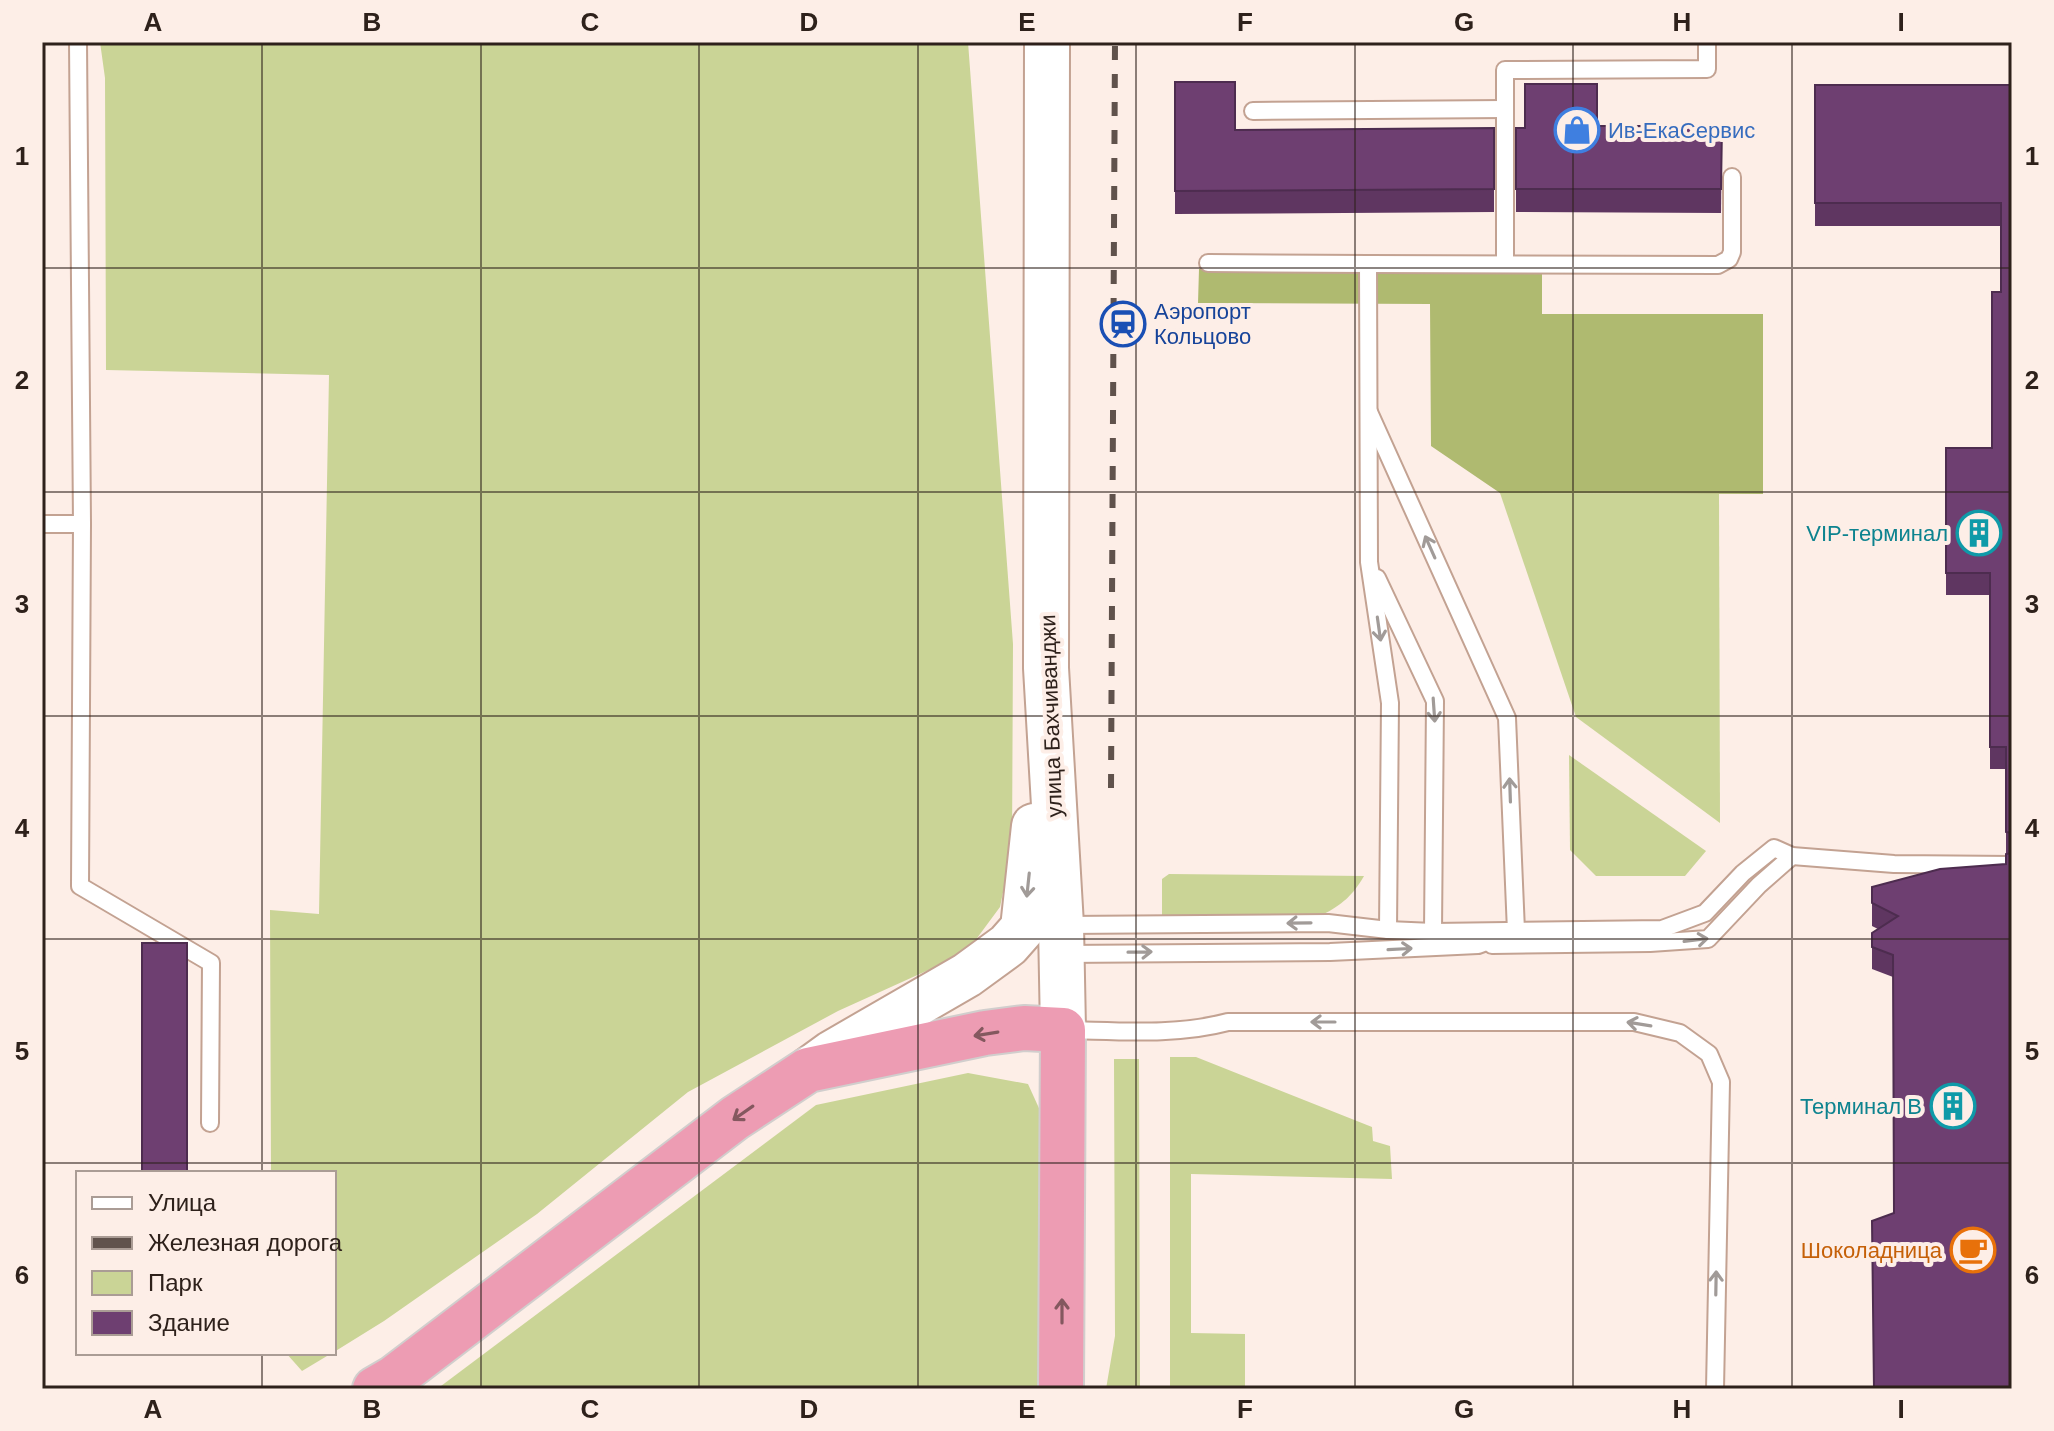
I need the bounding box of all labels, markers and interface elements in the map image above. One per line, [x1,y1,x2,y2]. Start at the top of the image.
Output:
text: A [144,7,163,37]
text: B [363,7,381,37]
text: C [581,7,600,37]
text: D [800,7,818,37]
text: E [1018,7,1036,37]
text: F [1237,7,1253,37]
text: G [1454,7,1474,37]
text: H [1673,7,1691,37]
text: I [1897,7,1905,37]
shop icon: Ив-ЕкаСервис [1553,106,1601,154]
place label: Ив-ЕкаСервис [1608,118,1755,143]
text: 1 [15,141,29,171]
text: 1 [2025,141,2039,171]
place label: Аэропорт Кольцово [1154,299,1251,349]
station icon: Аэропорт Кольцово [1099,300,1147,348]
text: 2 [15,365,29,395]
text: 2 [2025,365,2039,395]
building icon: VIP-терминал [1955,509,2003,557]
place label: VIP-терминал [1806,521,1948,546]
one-way arrow [1422,535,1437,559]
text: 3 [15,589,29,619]
text: 3 [2025,589,2039,619]
street label: улица Бахчиванджи [1035,614,1067,818]
one-way arrow [1372,616,1387,641]
one-way arrow [1427,696,1442,722]
one-way arrow [1503,777,1518,804]
text: 4 [15,813,30,843]
text: 4 [2025,813,2040,843]
one-way arrow [1020,871,1035,898]
one-way arrow [1286,916,1313,931]
one-way arrow [1683,932,1708,947]
one-way arrow [1386,941,1413,956]
one-way arrow [1126,945,1153,960]
one-way arrow [1310,1014,1337,1029]
one-way arrow [1626,1016,1652,1031]
one-way arrow [974,1027,999,1042]
text: 5 [15,1036,29,1066]
text: 5 [2025,1036,2039,1066]
building icon: Терминал B [1929,1082,1977,1130]
place label: Терминал B [1800,1094,1922,1119]
one-way arrow [732,1105,754,1121]
legend [76,1171,336,1355]
text: Улица [148,1189,217,1216]
cafe icon: Шоколадница [1949,1226,1997,1274]
text: Железная дорога [148,1229,343,1256]
place label: Шоколадница [1801,1238,1943,1263]
text: 6 [15,1260,29,1290]
text: 6 [2025,1260,2039,1290]
text: Парк [148,1269,203,1296]
one-way arrow [1708,1270,1724,1297]
one-way arrow [1054,1298,1070,1325]
text: Здание [148,1309,230,1336]
text: A [144,1394,163,1424]
text: B [363,1394,381,1424]
text: C [581,1394,600,1424]
text: D [800,1394,818,1424]
text: E [1018,1394,1036,1424]
text: F [1237,1394,1253,1424]
text: G [1454,1394,1474,1424]
text: H [1673,1394,1691,1424]
text: I [1897,1394,1905,1424]

